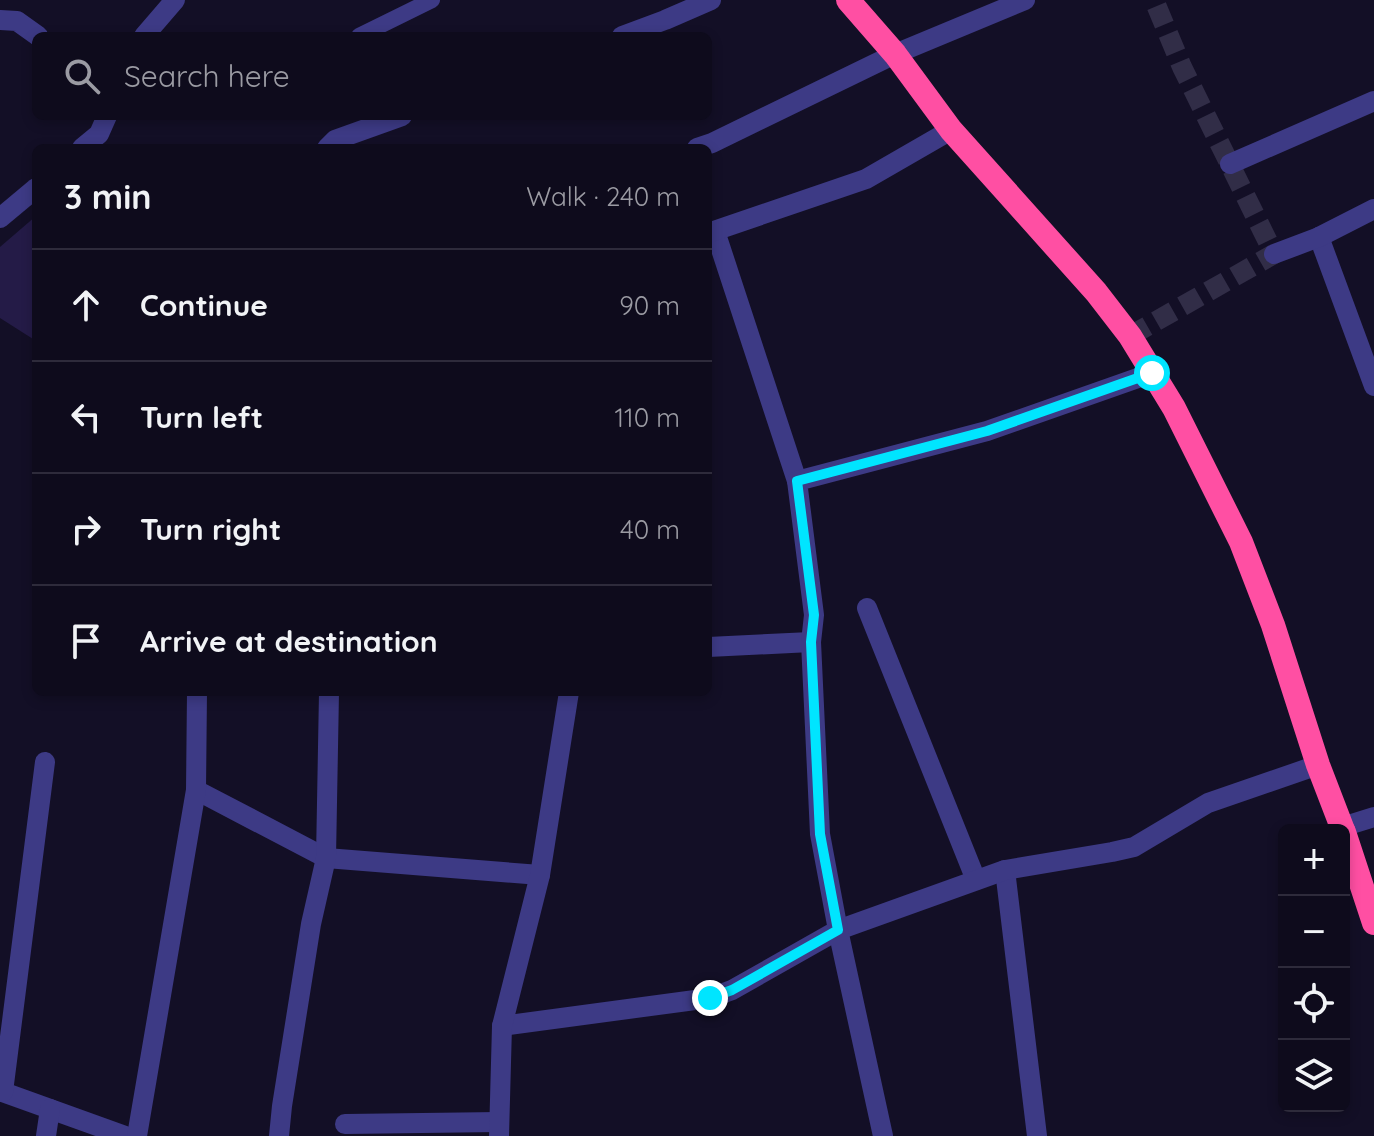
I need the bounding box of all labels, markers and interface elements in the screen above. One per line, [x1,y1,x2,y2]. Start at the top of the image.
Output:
search box [32,32,712,120]
icon: search [60,54,104,98]
text: Search here [124,57,290,95]
text: 3 min [64,175,151,218]
text: Walk · 240 m [526,180,680,213]
icon: ahead [64,283,108,327]
text: Continue [140,286,268,324]
text: 90 m [619,289,680,322]
route start [1134,355,1170,391]
icon: left [64,395,108,439]
text: Turn left [140,398,263,436]
text: 110 m [614,401,680,434]
icon: right [64,507,108,551]
text: Turn right [140,510,281,548]
text: 40 m [620,513,680,546]
icon: arrive [64,619,108,663]
text: Arrive at destination [140,622,438,660]
map controls [1278,824,1350,1112]
button: + [1278,824,1350,896]
button: − [1278,896,1350,968]
button: locate [1278,968,1350,1040]
route end [692,980,728,1016]
button: layers [1278,1040,1350,1112]

